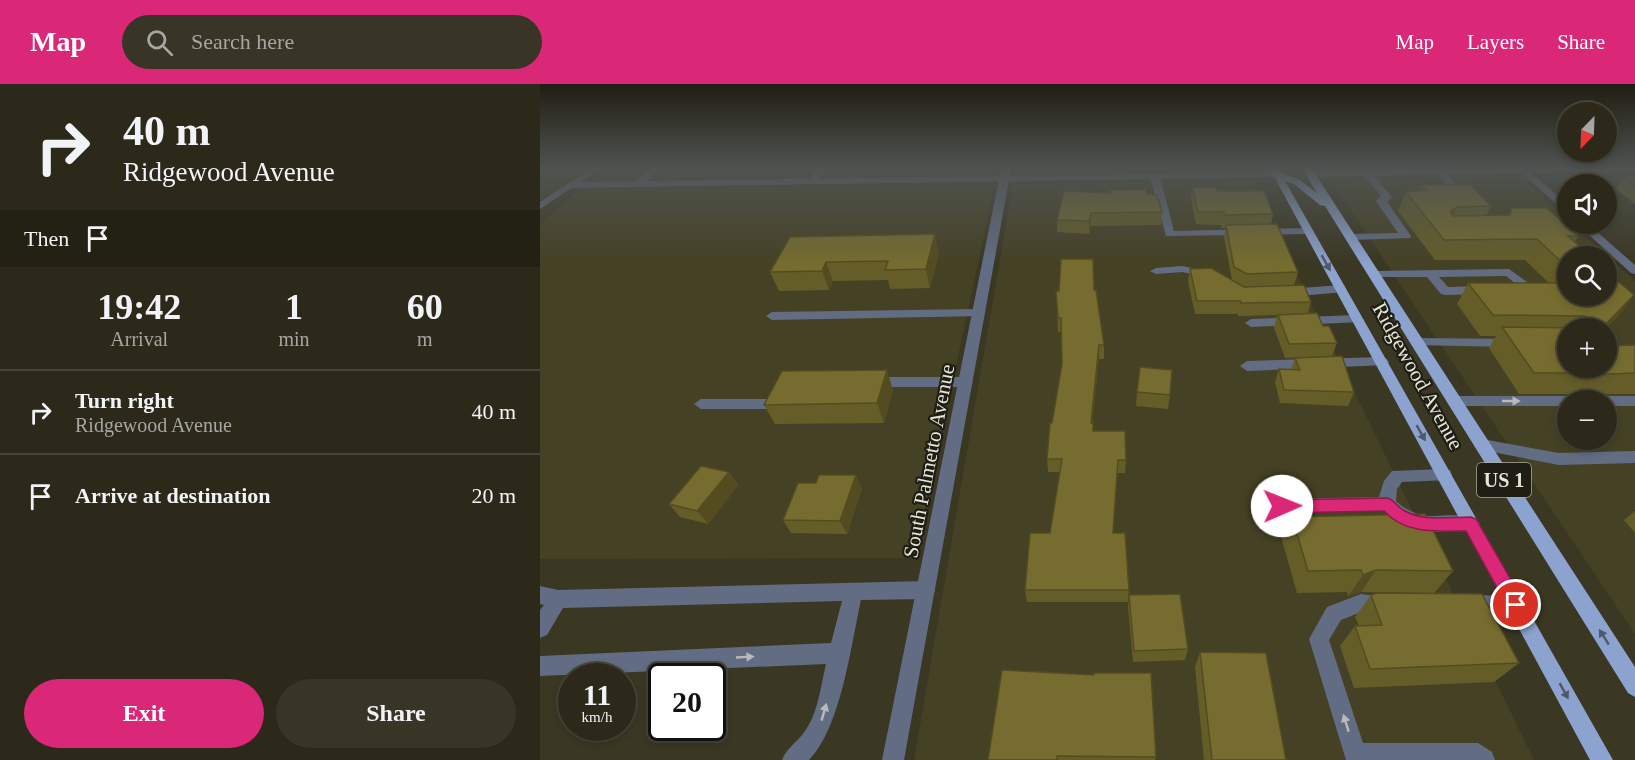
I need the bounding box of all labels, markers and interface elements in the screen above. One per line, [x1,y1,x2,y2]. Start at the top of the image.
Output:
search box [122,15,542,69]
text: Map [30,26,86,57]
icon: search [143,26,176,59]
text: Search here [191,29,294,54]
text: Map [1396,30,1434,54]
text: Layers [1467,30,1524,54]
text: Share [1557,30,1605,54]
north arrow [1557,102,1617,162]
map controls [1557,102,1617,450]
icon: right [24,108,102,186]
text: 40 m [123,108,211,154]
text: Ridgewood Avenue [123,157,335,187]
button: sound [1557,174,1617,234]
icon: arrive [81,222,114,255]
text: Then [24,226,69,251]
button: search [1557,246,1617,306]
one-way arrow [1321,254,1331,271]
text: 19:42 [97,287,181,327]
text: 1 [285,287,303,327]
text: 60 [407,287,443,327]
street label: Ridgewood Avenue [1368,298,1468,454]
button: + [1557,318,1617,378]
text: Arrival [110,328,168,350]
text: min [278,328,310,350]
text: m [417,328,433,350]
street label: South Palmetto Avenue [898,362,960,560]
text: Turn right [75,388,174,413]
button: − [1557,390,1617,450]
icon: right [24,396,57,429]
one-way arrow [1501,396,1520,406]
text: 40 m [471,399,516,424]
text: Ridgewood Avenue [75,414,232,436]
one-way arrow [1416,425,1426,442]
road number: US 1 [1477,463,1531,497]
position arrow [1250,474,1314,538]
icon: arrive [24,480,57,513]
text: Arrive at destination [75,483,271,508]
text: 20 m [471,483,516,508]
pin [1490,579,1541,630]
icon: arrive [1499,588,1532,621]
one-way arrow [1598,628,1609,645]
one-way arrow [736,653,755,662]
speed limit sign: 20 [648,663,726,741]
text: 11 [583,678,611,711]
button: Exit [24,679,264,748]
button: Share [276,679,516,748]
one-way arrow [1559,683,1569,700]
one-way arrow [820,703,829,721]
text: km/h [582,709,612,725]
one-way arrow [1341,714,1350,732]

